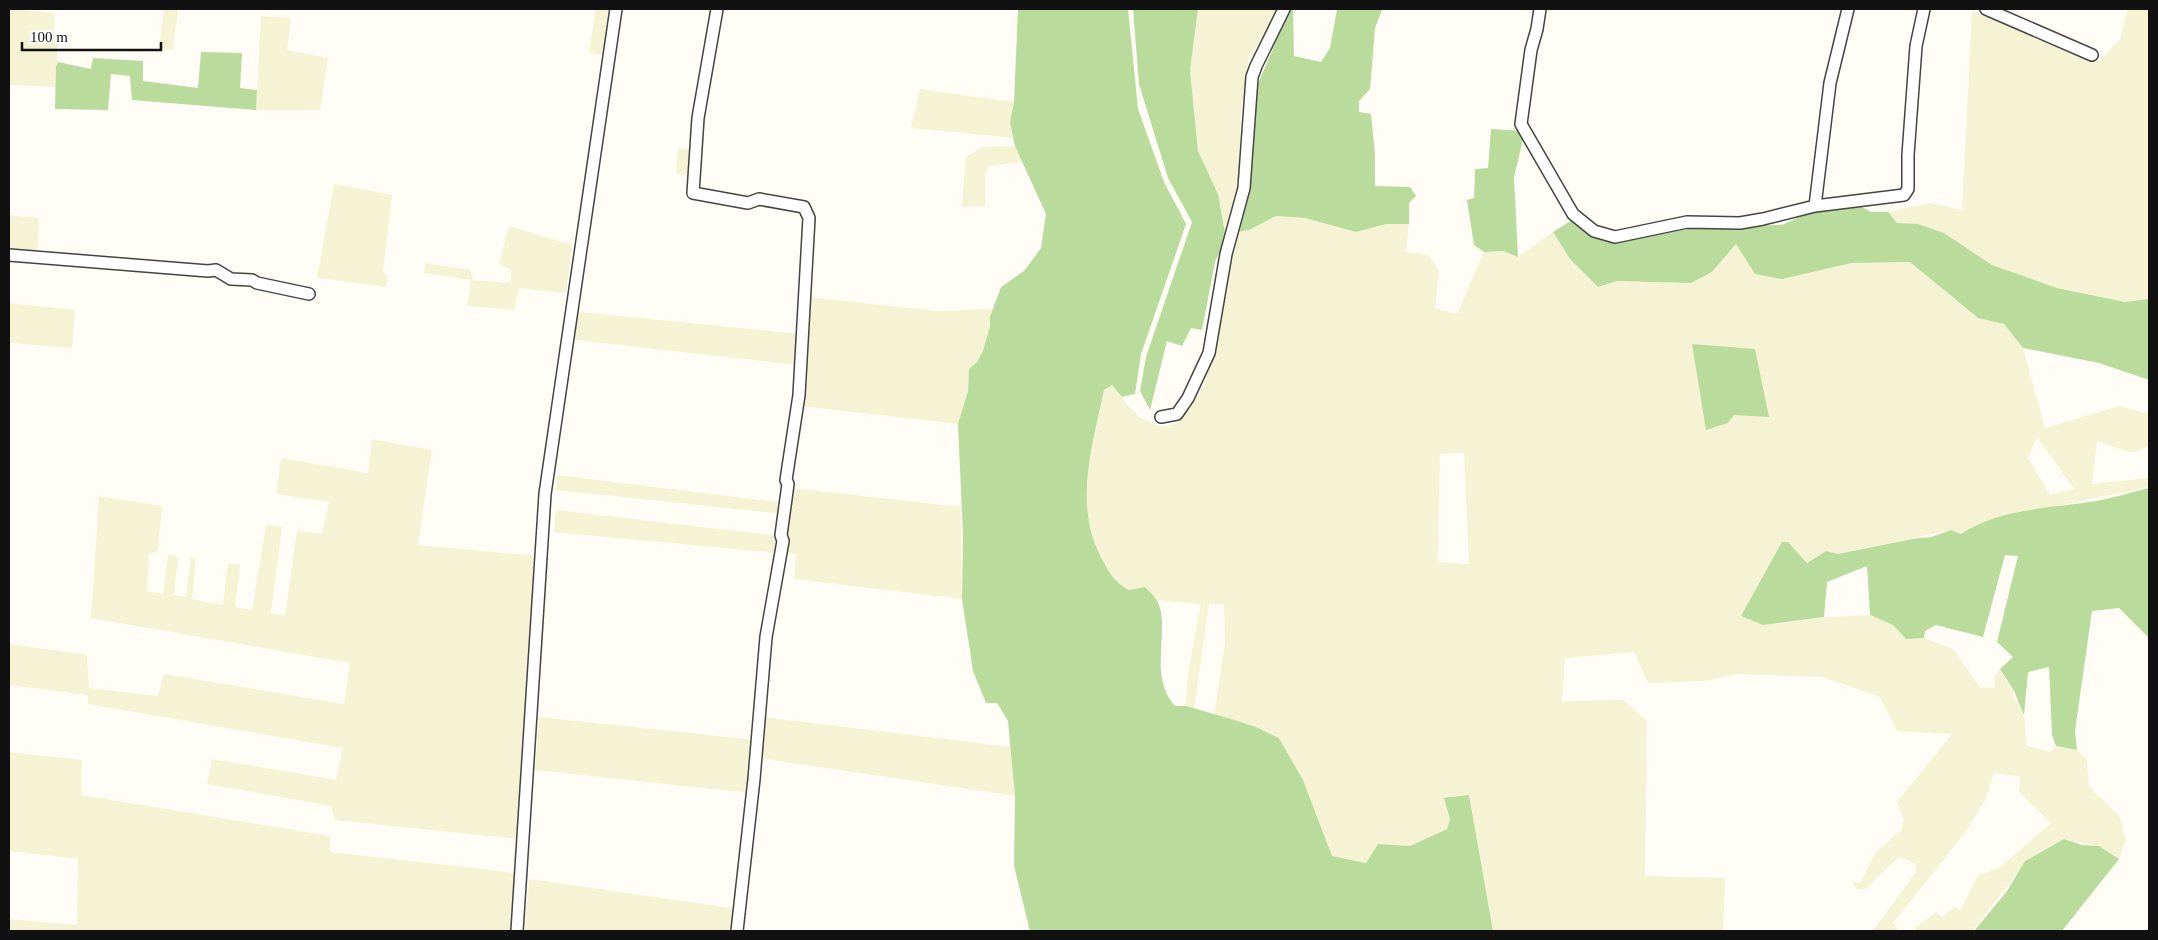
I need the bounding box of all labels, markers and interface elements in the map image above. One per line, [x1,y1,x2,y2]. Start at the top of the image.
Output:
scale bar [22,20,161,52]
text: 100 m [30,29,68,45]

